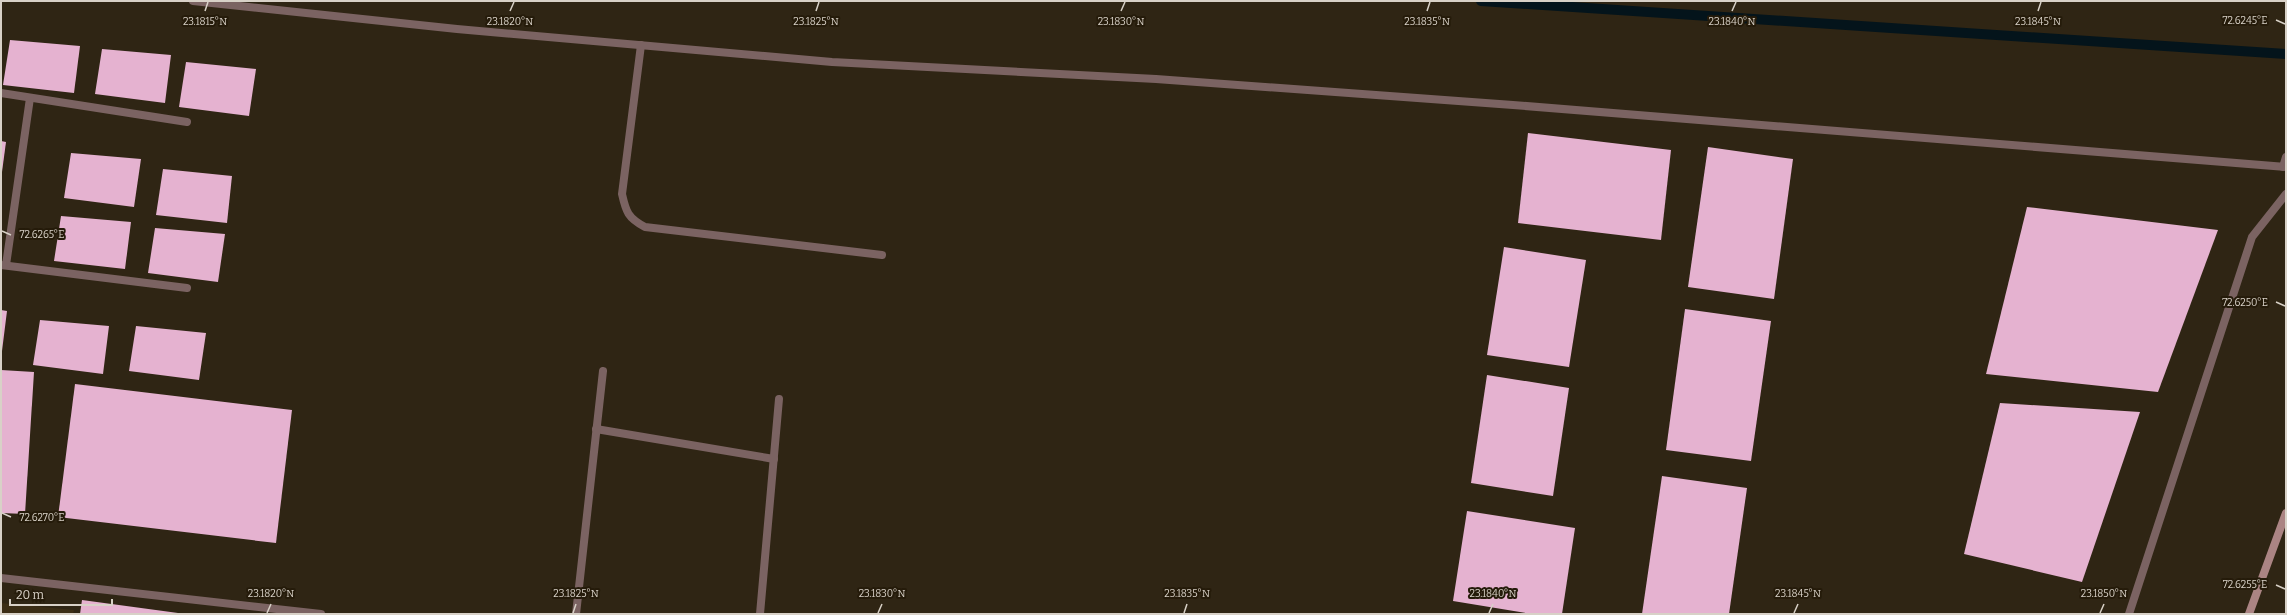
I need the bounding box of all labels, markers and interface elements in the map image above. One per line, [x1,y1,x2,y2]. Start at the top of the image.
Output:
text: 72.6245°E [2222,15,2268,27]
text: 23.1815°N [183,16,227,28]
text: 23.1820°N [487,16,533,28]
text: 23.1825°N [793,16,839,28]
text: 23.1830°N [1098,16,1144,28]
text: 23.1835°N [1404,16,1450,28]
text: 23.1840°N [1708,16,1756,28]
text: 23.1845°N [2015,16,2061,28]
text: 72.6265°E [20,229,64,241]
text: 72.6250°E [2222,297,2268,309]
text: 72.6270°E [19,512,65,524]
text: 72.6255°E [2223,579,2267,591]
scale bar [10,581,112,607]
text: 20 m [16,588,45,602]
text: 23.1820°N [248,588,294,600]
text: 23.1825°N [553,588,599,600]
text: 23.1830°N [859,588,905,600]
text: 23.1835°N [1164,588,1210,600]
text: 23.1840°N [1469,588,1517,600]
text: 23.1845°N [1775,588,1821,600]
text: 23.1850°N [2081,588,2127,600]

